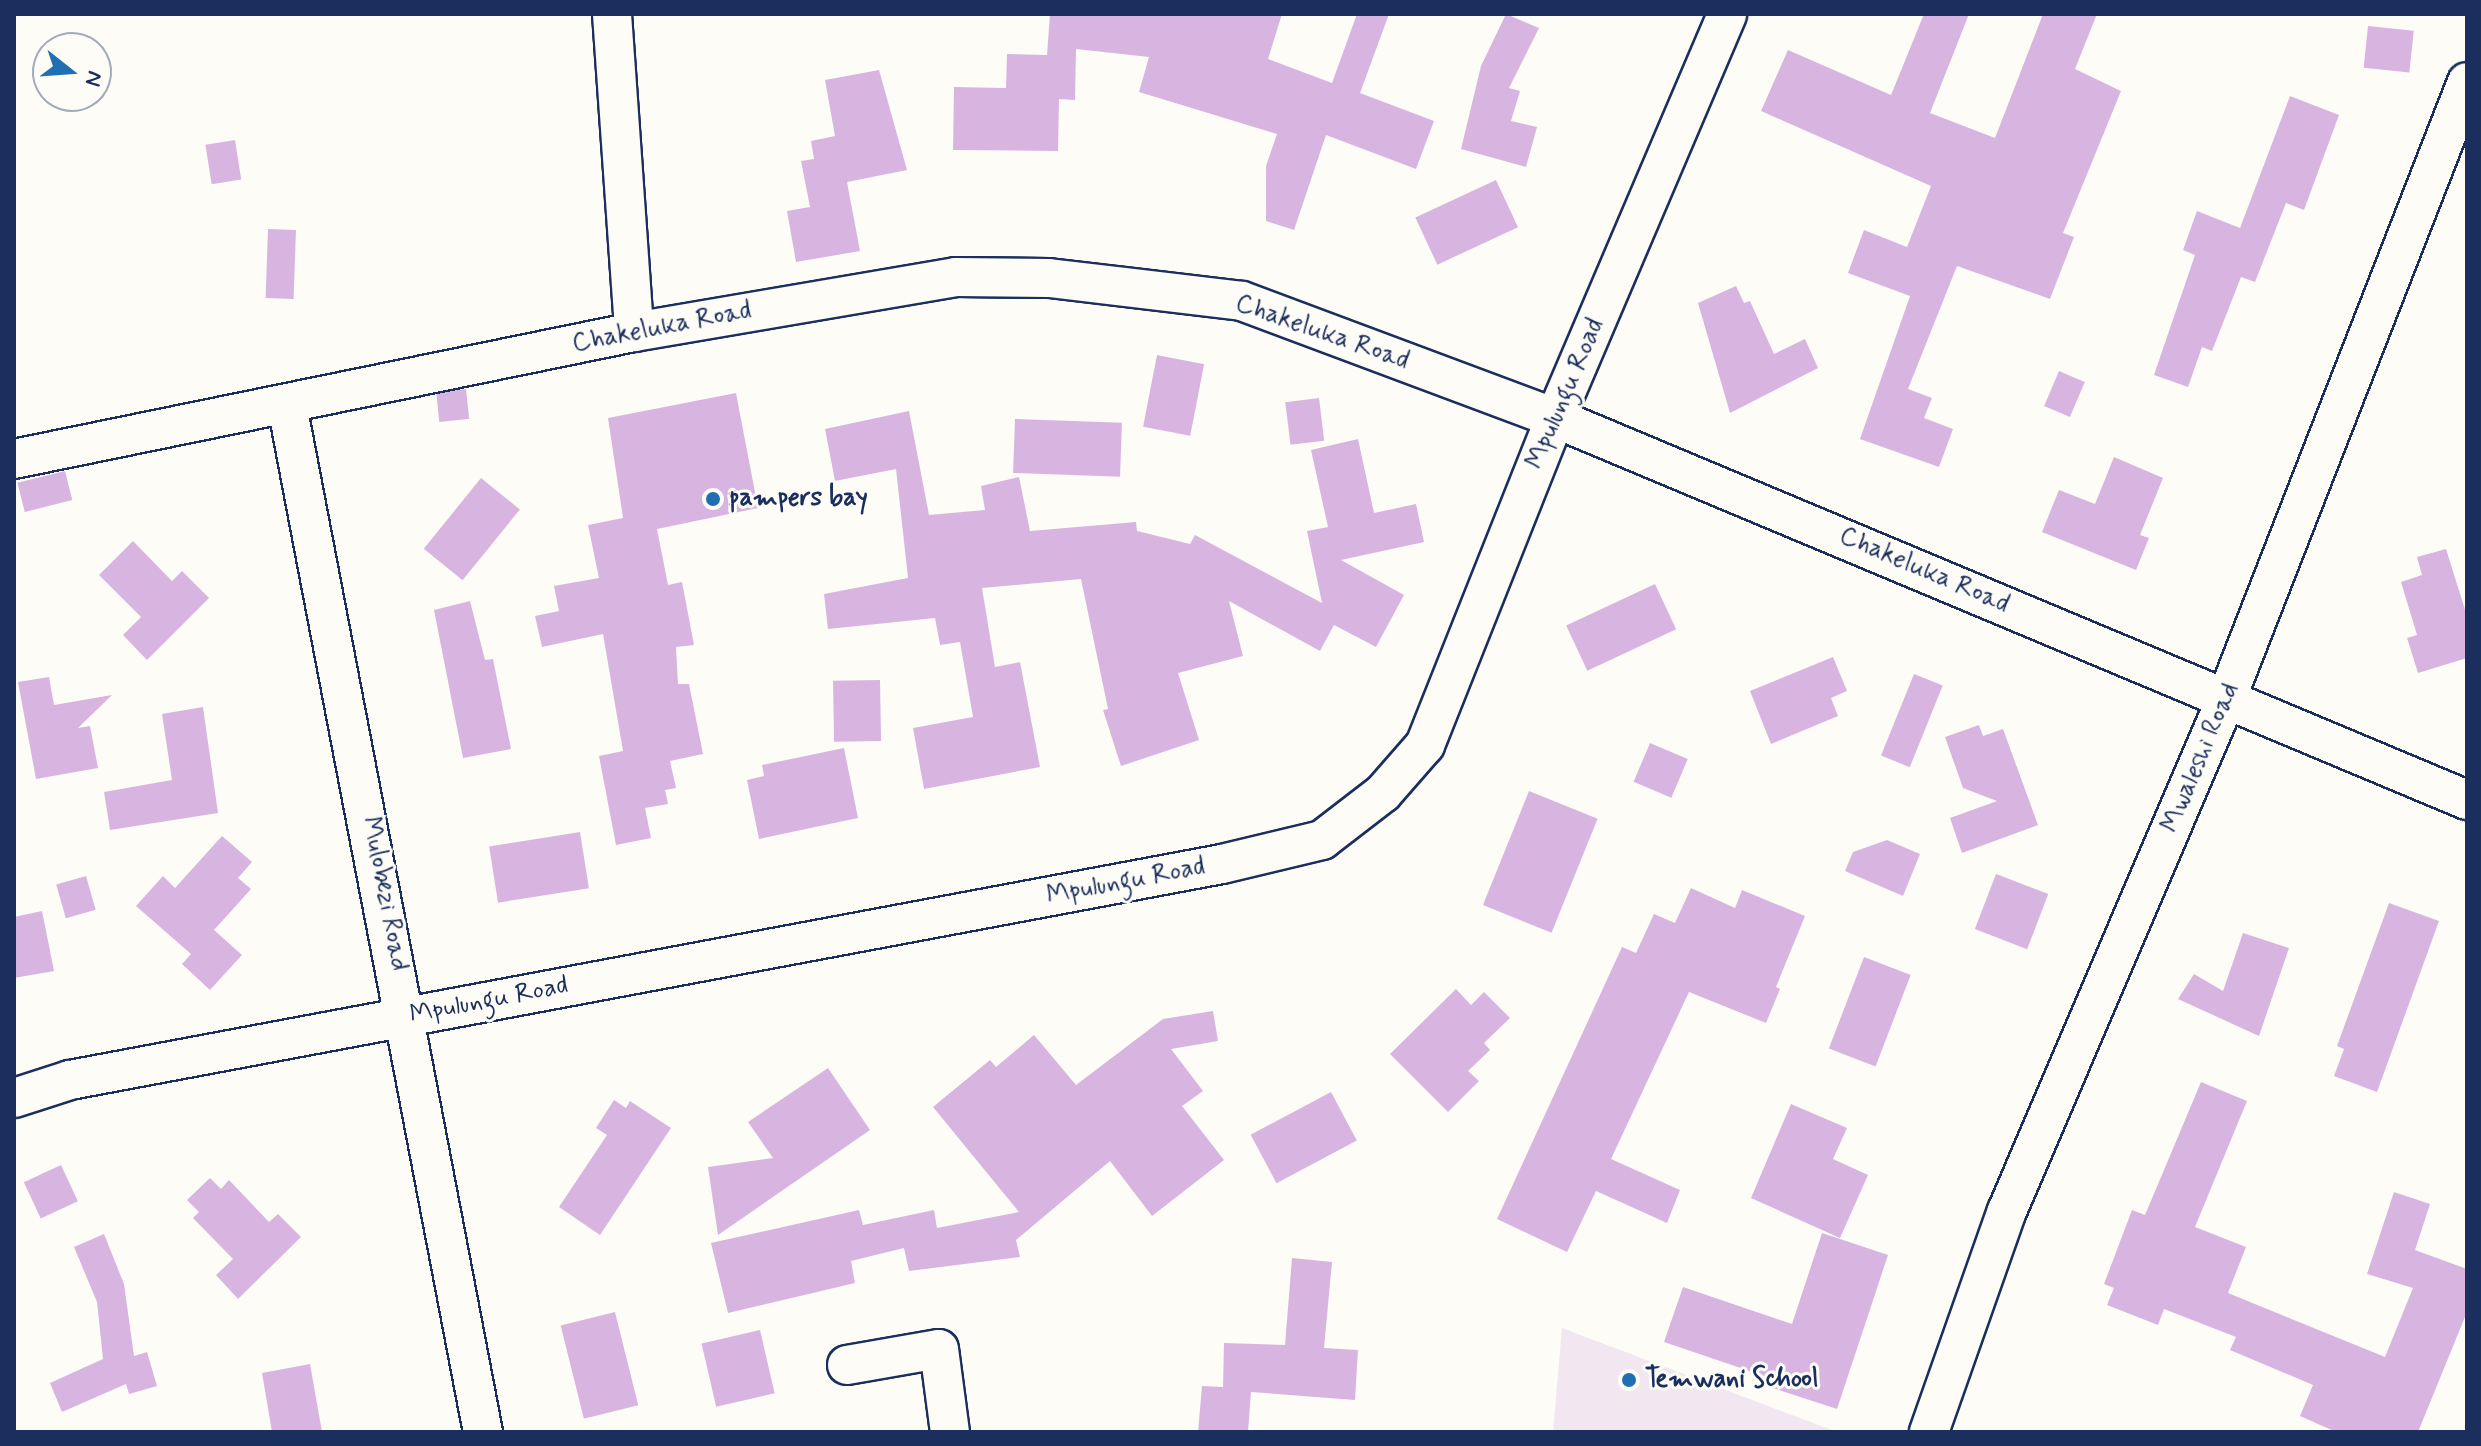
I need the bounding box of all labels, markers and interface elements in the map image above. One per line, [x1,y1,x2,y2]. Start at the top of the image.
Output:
north arrow [32,32,112,112]
text: N [78,67,109,90]
street label: Chakeluka Road [1233,289,1411,377]
street label: Chakeluka Road [572,296,752,360]
street label: Mpulungu Road [1521,315,1611,473]
place label: pampers bay [729,483,869,515]
marker: pampers bay [704,490,722,508]
street label: Chakeluka Road [1836,522,2012,620]
street label: Mwaleshi Road [2156,679,2246,837]
street label: Mulobezi Road [354,815,414,973]
street label: Mpulungu Road [1045,851,1207,913]
street label: Mpulungu Road [408,970,570,1032]
place label: Temwani School [1645,1364,1820,1396]
marker: Temwani School [1620,1371,1638,1389]

